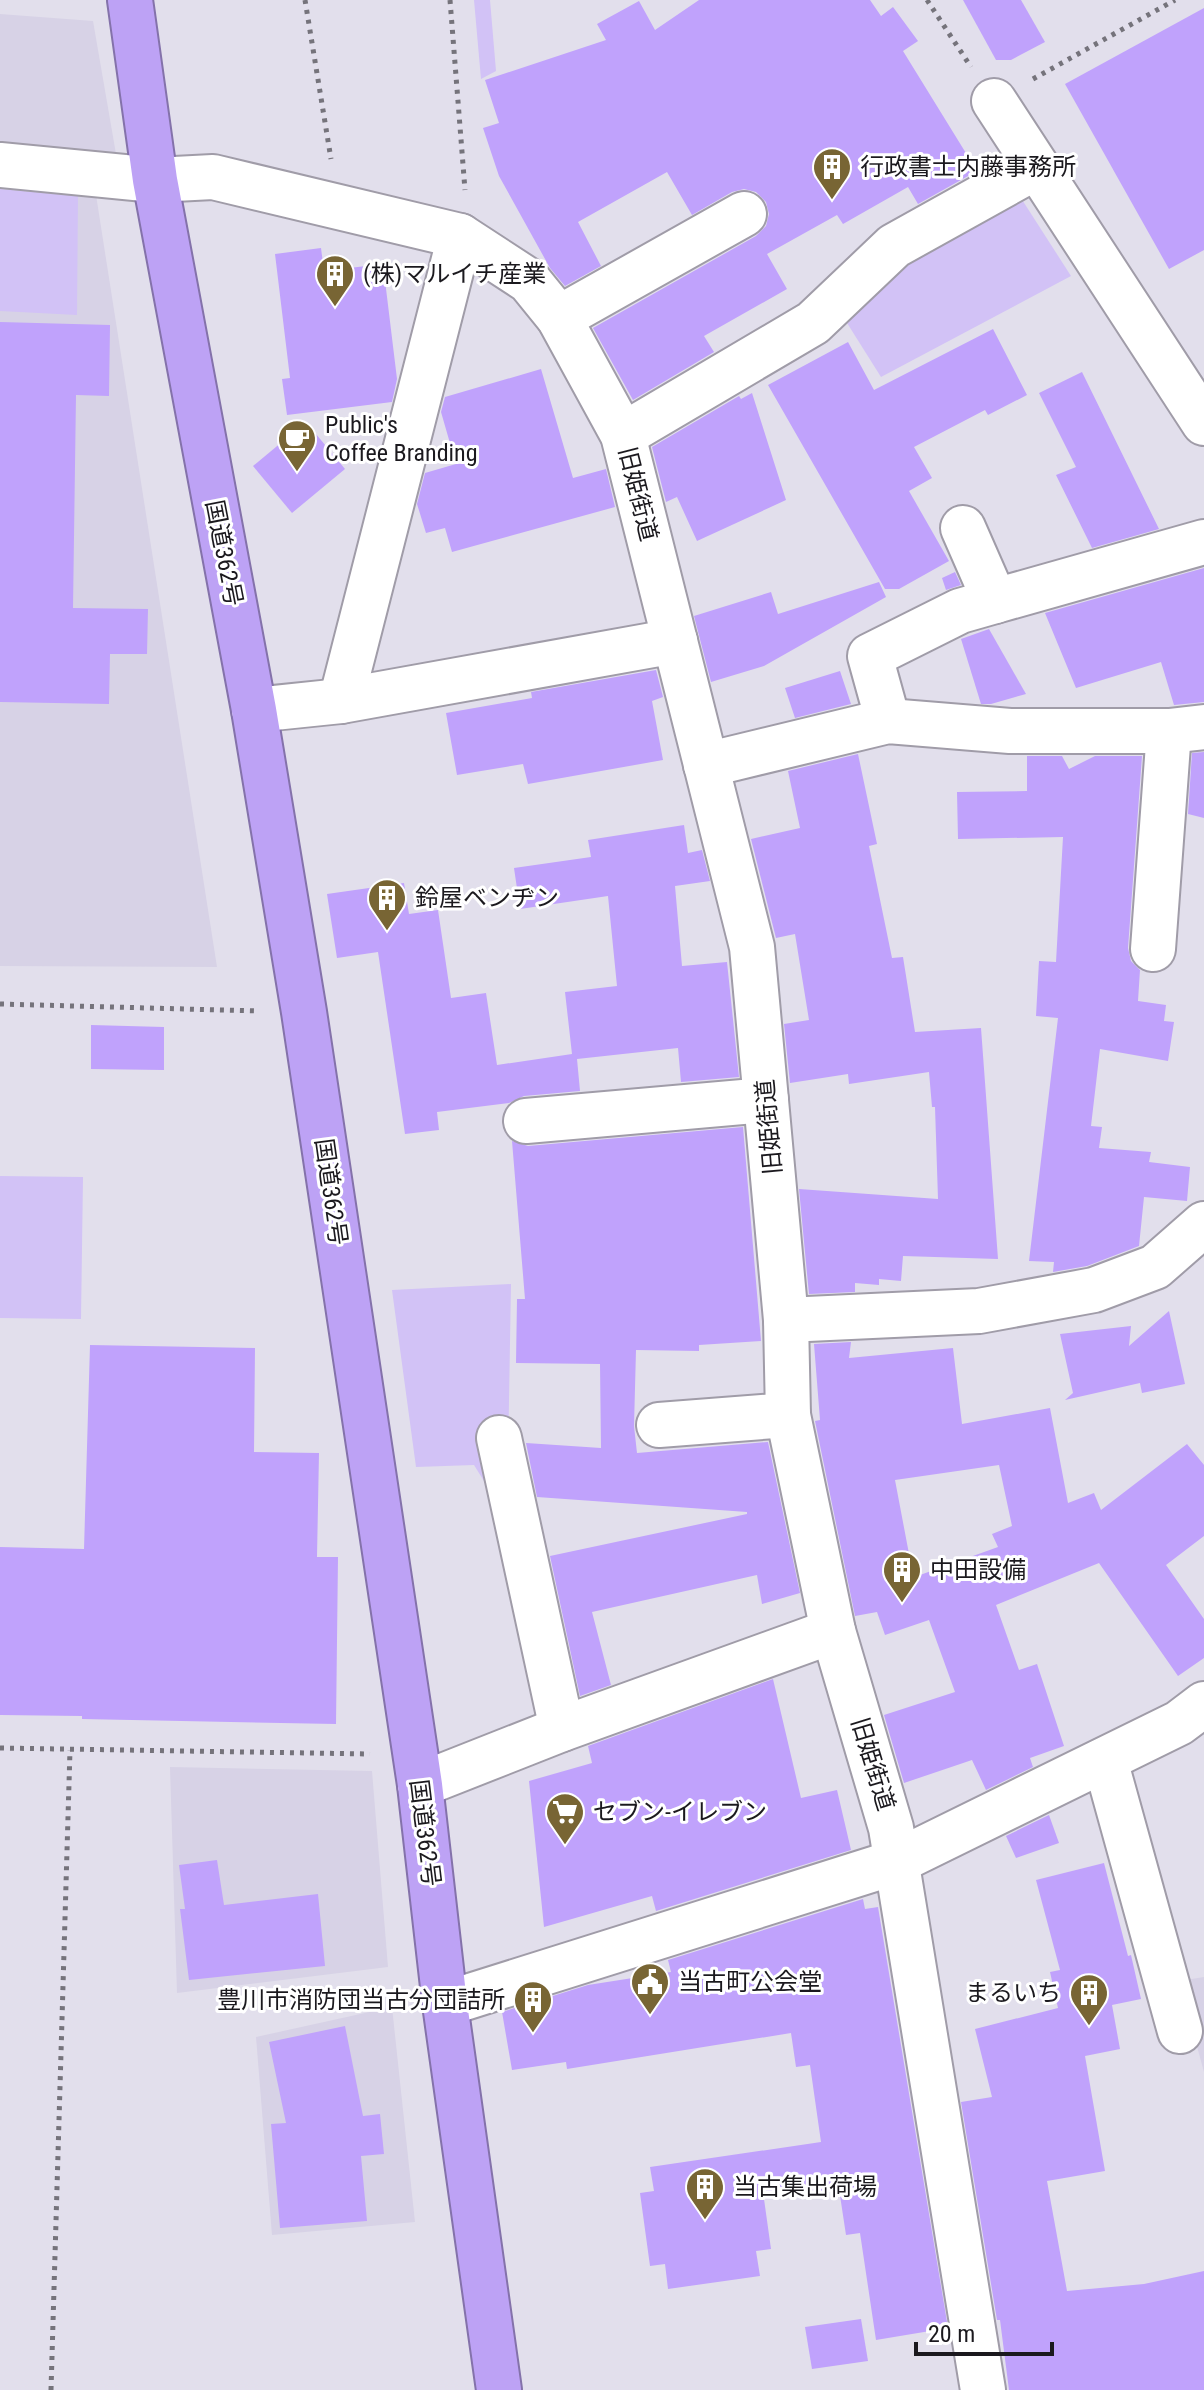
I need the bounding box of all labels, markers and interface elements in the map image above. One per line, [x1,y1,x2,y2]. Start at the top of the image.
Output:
building icon: 行政書士内藤事務所 [811,146,853,201]
place label: 行政書士内藤事務所 [860,153,1076,181]
building icon: (株)マルイチ産業 [314,253,356,308]
place label: (株)マルイチ産業 [363,260,546,288]
place label: Public's Coffee Branding [325,411,478,467]
cafe icon: Public's Coffee Branding [276,418,318,473]
street label: 旧姫街道 [613,444,663,544]
street label: 国道362号 [200,498,248,608]
building icon: 鈴屋ベンヂン [366,877,408,932]
place label: 鈴屋ベンヂン [415,884,559,912]
street label: 旧姫街道 [751,1078,787,1176]
street label: 国道362号 [310,1137,352,1247]
building icon: 中田設備 [881,1549,923,1604]
place label: 中田設備 [930,1556,1026,1584]
street label: 旧姫街道 [846,1714,900,1814]
street label: 国道362号 [405,1778,445,1888]
supermarket icon: セブン-イレブン [544,1791,586,1846]
place label: セブン-イレブン [593,1798,767,1826]
public building icon: 当古町公会堂 [629,1961,671,2016]
place label: 当古町公会堂 [678,1968,822,1996]
building icon: まるいち [1068,1972,1110,2027]
building icon: 豊川市消防団当古分団詰所 [512,1979,554,2034]
place label: まるいち [965,1979,1061,2007]
place label: 豊川市消防団当古分団詰所 [217,1986,505,2014]
building icon: 当古集出荷場 [684,2166,726,2221]
place label: 当古集出荷場 [733,2173,877,2201]
scale bar [916,2306,1052,2356]
text: 20 m [928,2320,975,2348]

